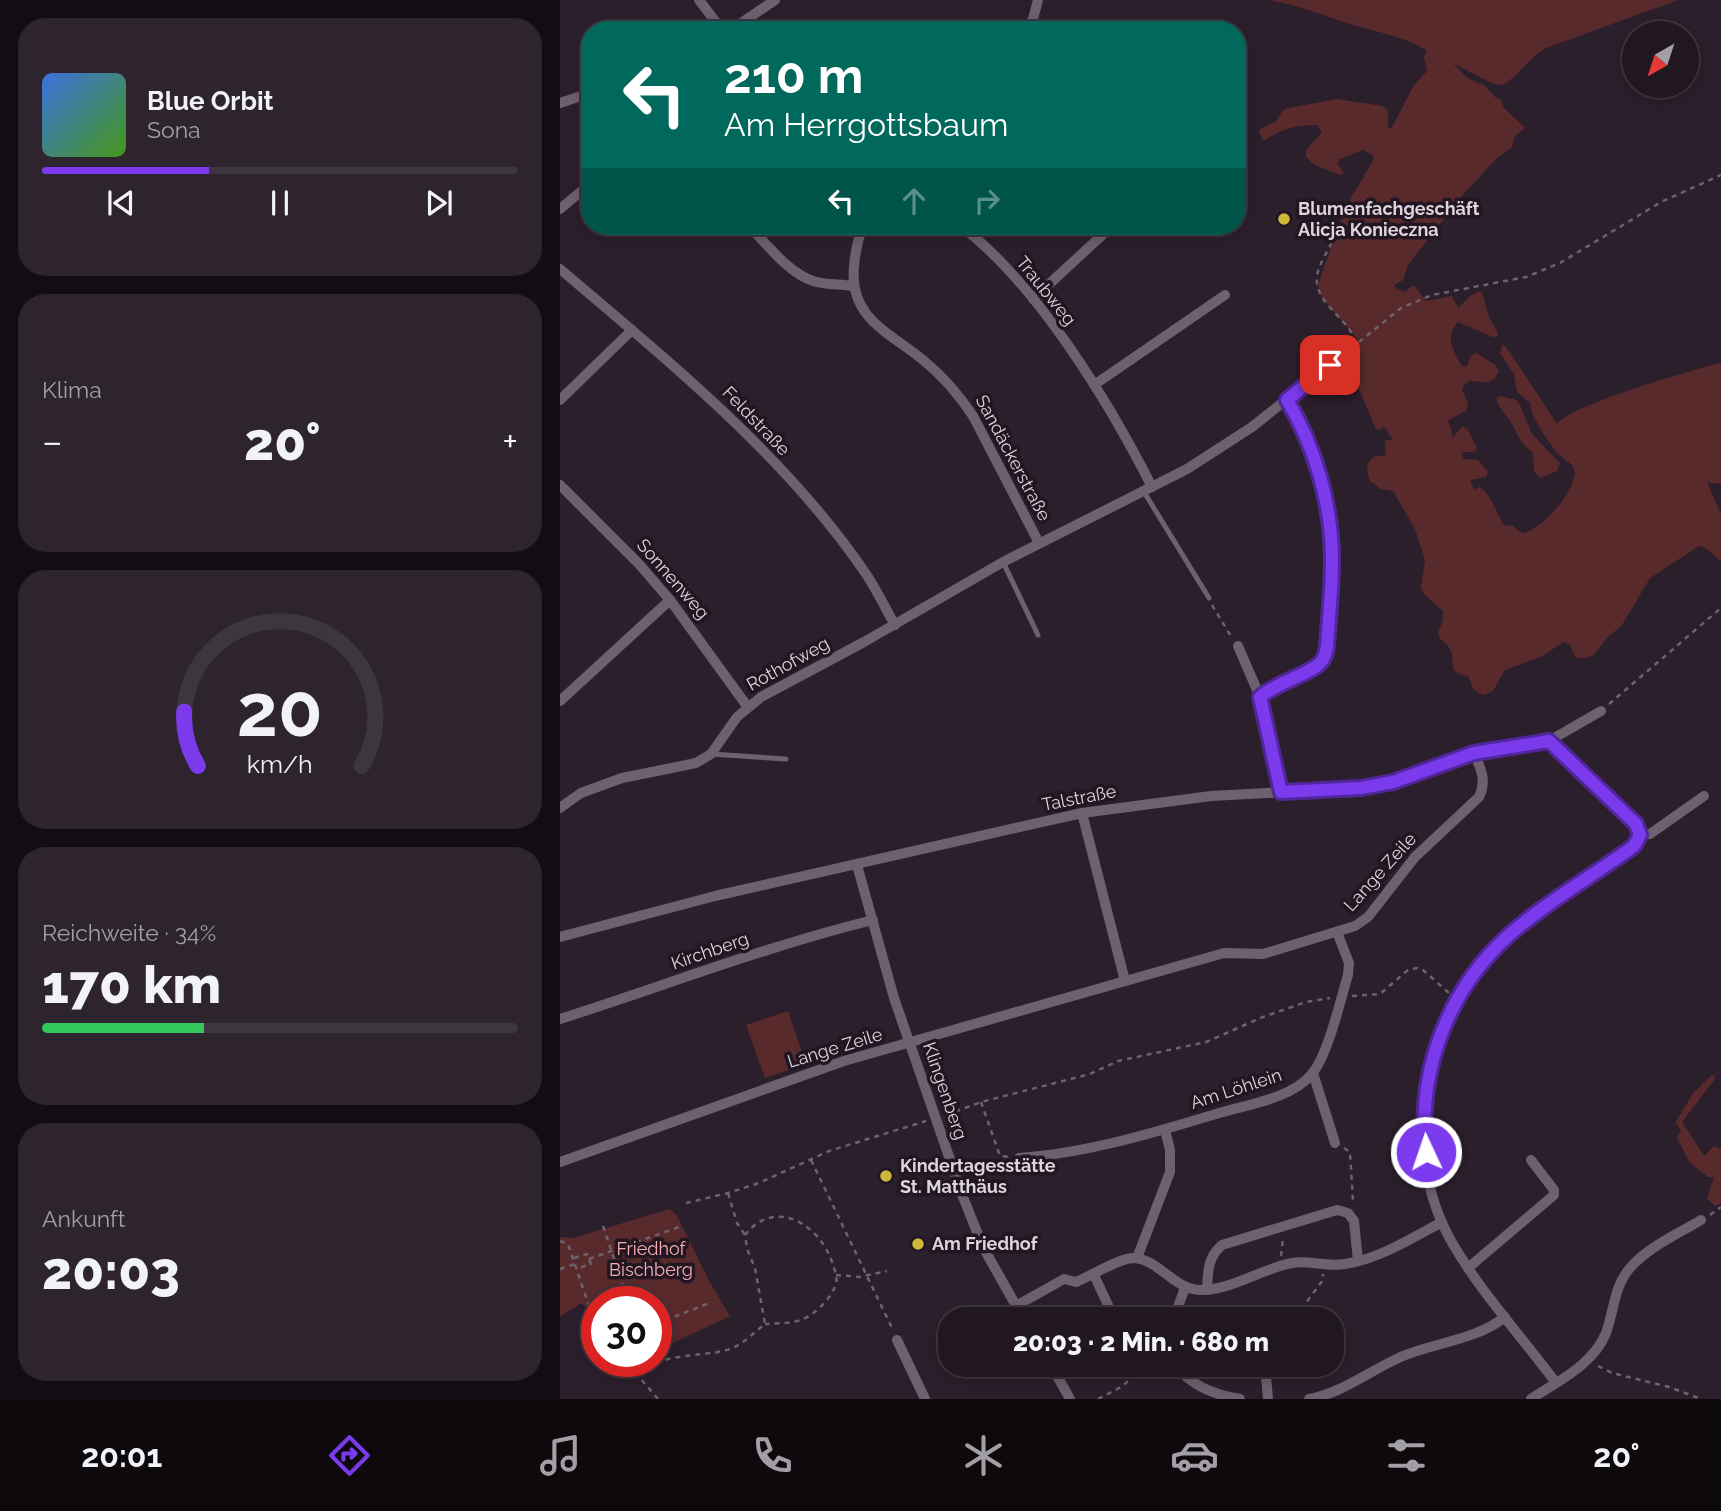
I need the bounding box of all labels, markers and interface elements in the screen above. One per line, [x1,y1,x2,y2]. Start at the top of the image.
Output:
north arrow [1622,21,1699,98]
map controls [1622,21,1699,98]
text: 210 m [724,47,863,104]
icon: left [609,49,700,140]
text: Blue Orbit [147,86,274,116]
text: Am Herrgottsbaum [724,106,1008,143]
text: Sona [147,116,201,143]
icon: left [822,182,860,220]
icon: ahead [895,182,933,220]
icon: right [968,182,1006,220]
icon: previous [102,184,140,222]
icon: pause [261,184,299,222]
icon: next [420,184,458,222]
place label: Blumenfachgeschäft Alicja Konieczna [1298,198,1479,240]
marker: Blumenfachgeschäft Alicja Konieczna [1276,211,1292,227]
street label: Traubweg [1012,252,1081,330]
pin [1300,335,1360,395]
icon: arrive [1311,346,1349,384]
text: Klima [42,376,102,403]
street label: Feldstraße [718,382,795,460]
street label: Sandäckerstraße [971,391,1056,525]
text: 20° [244,411,321,472]
text: − [42,419,62,464]
text: + [502,419,518,464]
street label: Sonnenweg [633,534,714,623]
street label: Rothofweg [743,632,833,695]
text: 20 [237,668,323,753]
text: km/h [247,748,313,778]
street label: Talstraße [1040,780,1118,815]
street label: Lange Zeile [1339,828,1421,915]
text: Reichweite · 34% [42,919,216,946]
street label: Kirchberg [668,927,751,974]
text: 170 km [42,954,221,1015]
street label: Lange Zeile [785,1023,885,1072]
street label: Klingenberg [919,1039,972,1142]
street label: Am Löhlein [1188,1064,1284,1113]
position arrow [1389,1115,1463,1189]
place label: Kindertagesstätte St. Matthäus [900,1155,1056,1197]
marker: Kindertagesstätte St. Matthäus [878,1168,894,1184]
text: Ankunft [42,1205,125,1232]
place label: Am Friedhof [932,1233,1039,1254]
marker: Am Friedhof [910,1236,926,1252]
park label: Friedhof Bischberg [609,1238,693,1280]
text: 20:03 [42,1240,180,1301]
speed limit sign: 30 [581,1286,672,1377]
text: 20:03 · 2 Min. · 680 m [1013,1327,1269,1357]
icon: directions [325,1431,374,1480]
icon: music [536,1431,585,1480]
icon: phone [748,1431,797,1480]
icon: climate [959,1431,1008,1480]
icon: car [1170,1431,1219,1480]
icon: filters [1382,1431,1431,1480]
text: 20:01 [81,1437,162,1474]
text: 20° [1593,1437,1640,1474]

